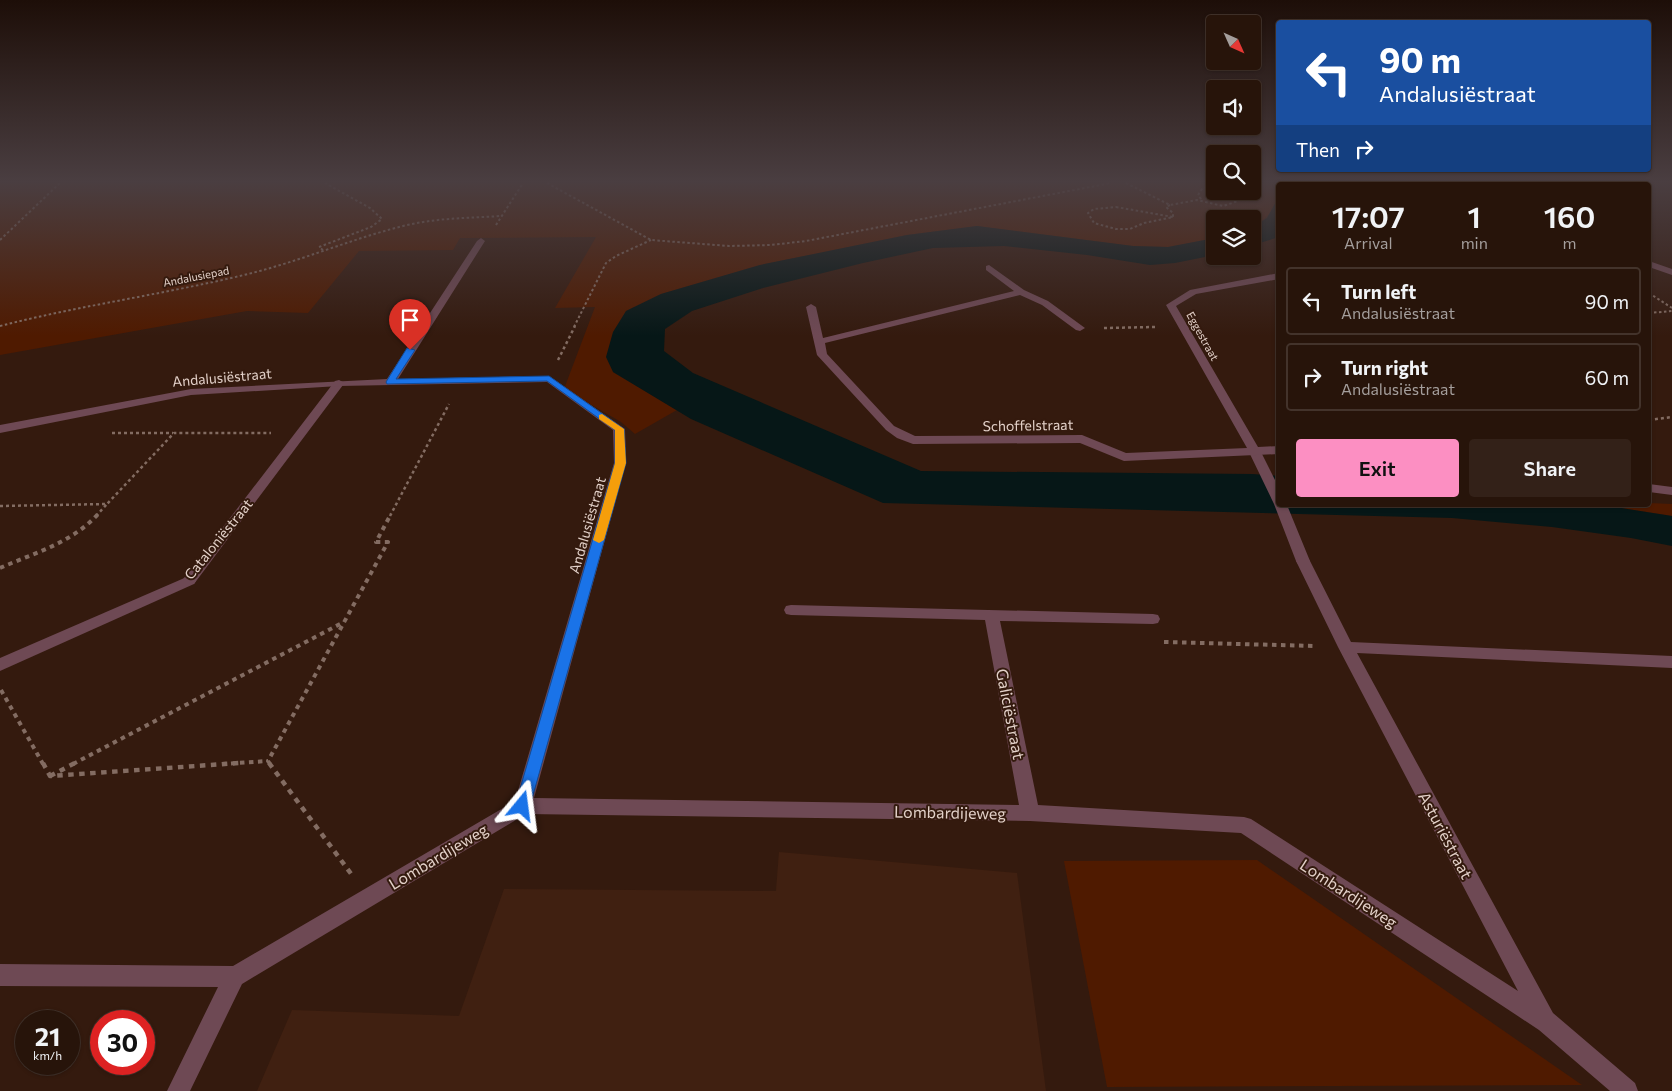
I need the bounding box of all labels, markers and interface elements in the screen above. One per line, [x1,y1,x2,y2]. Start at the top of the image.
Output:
north arrow [1206,15,1261,70]
map controls [1206,15,1261,265]
text: 90 m [1379,37,1461,80]
icon: left [1296,40,1361,105]
button: sound [1206,80,1261,135]
text: Andalusiëstraat [1379,80,1536,107]
icon: right [1350,135,1378,163]
text: Then [1296,138,1340,161]
button: search [1206,145,1261,200]
text: 17:07 [1332,197,1405,234]
text: 1 [1468,197,1481,234]
text: 160 [1544,197,1595,234]
button: layers [1206,210,1261,265]
text: Arrival [1344,233,1393,252]
text: min [1461,233,1488,252]
text: m [1562,233,1576,252]
street label: Andalusiepad [162,263,230,289]
text: Turn left [1341,280,1416,303]
icon: left [1298,287,1326,315]
text: 90 m [1585,290,1629,313]
pin [389,299,431,350]
text: Andalusiëstraat [1341,303,1455,322]
icon: arrive [396,306,424,334]
street label: Eggestraat [1184,309,1222,363]
text: Turn right [1341,356,1428,379]
icon: right [1298,363,1326,391]
street label: Andalusiëstraat [172,364,273,390]
text: 60 m [1585,366,1629,389]
text: Andalusiëstraat [1341,379,1455,398]
street label: Schoffelstraat [983,416,1074,434]
button: Exit [1296,439,1459,497]
button: Share [1469,439,1631,497]
street label: Andalusiëstraat [565,474,609,575]
street label: Cataloniëstraat [180,495,256,583]
street label: Galiciëstraat [993,667,1029,761]
position arrow [495,779,547,831]
street label: Asturiëstraat [1415,788,1477,882]
street label: Lombardijeweg [894,802,1006,822]
street label: Lombardijeweg [385,819,491,893]
street label: Lombardijeweg [1297,855,1401,932]
speed limit sign: 30 [90,1010,155,1075]
text: 21 [35,1021,60,1051]
text: km/h [33,1048,62,1062]

